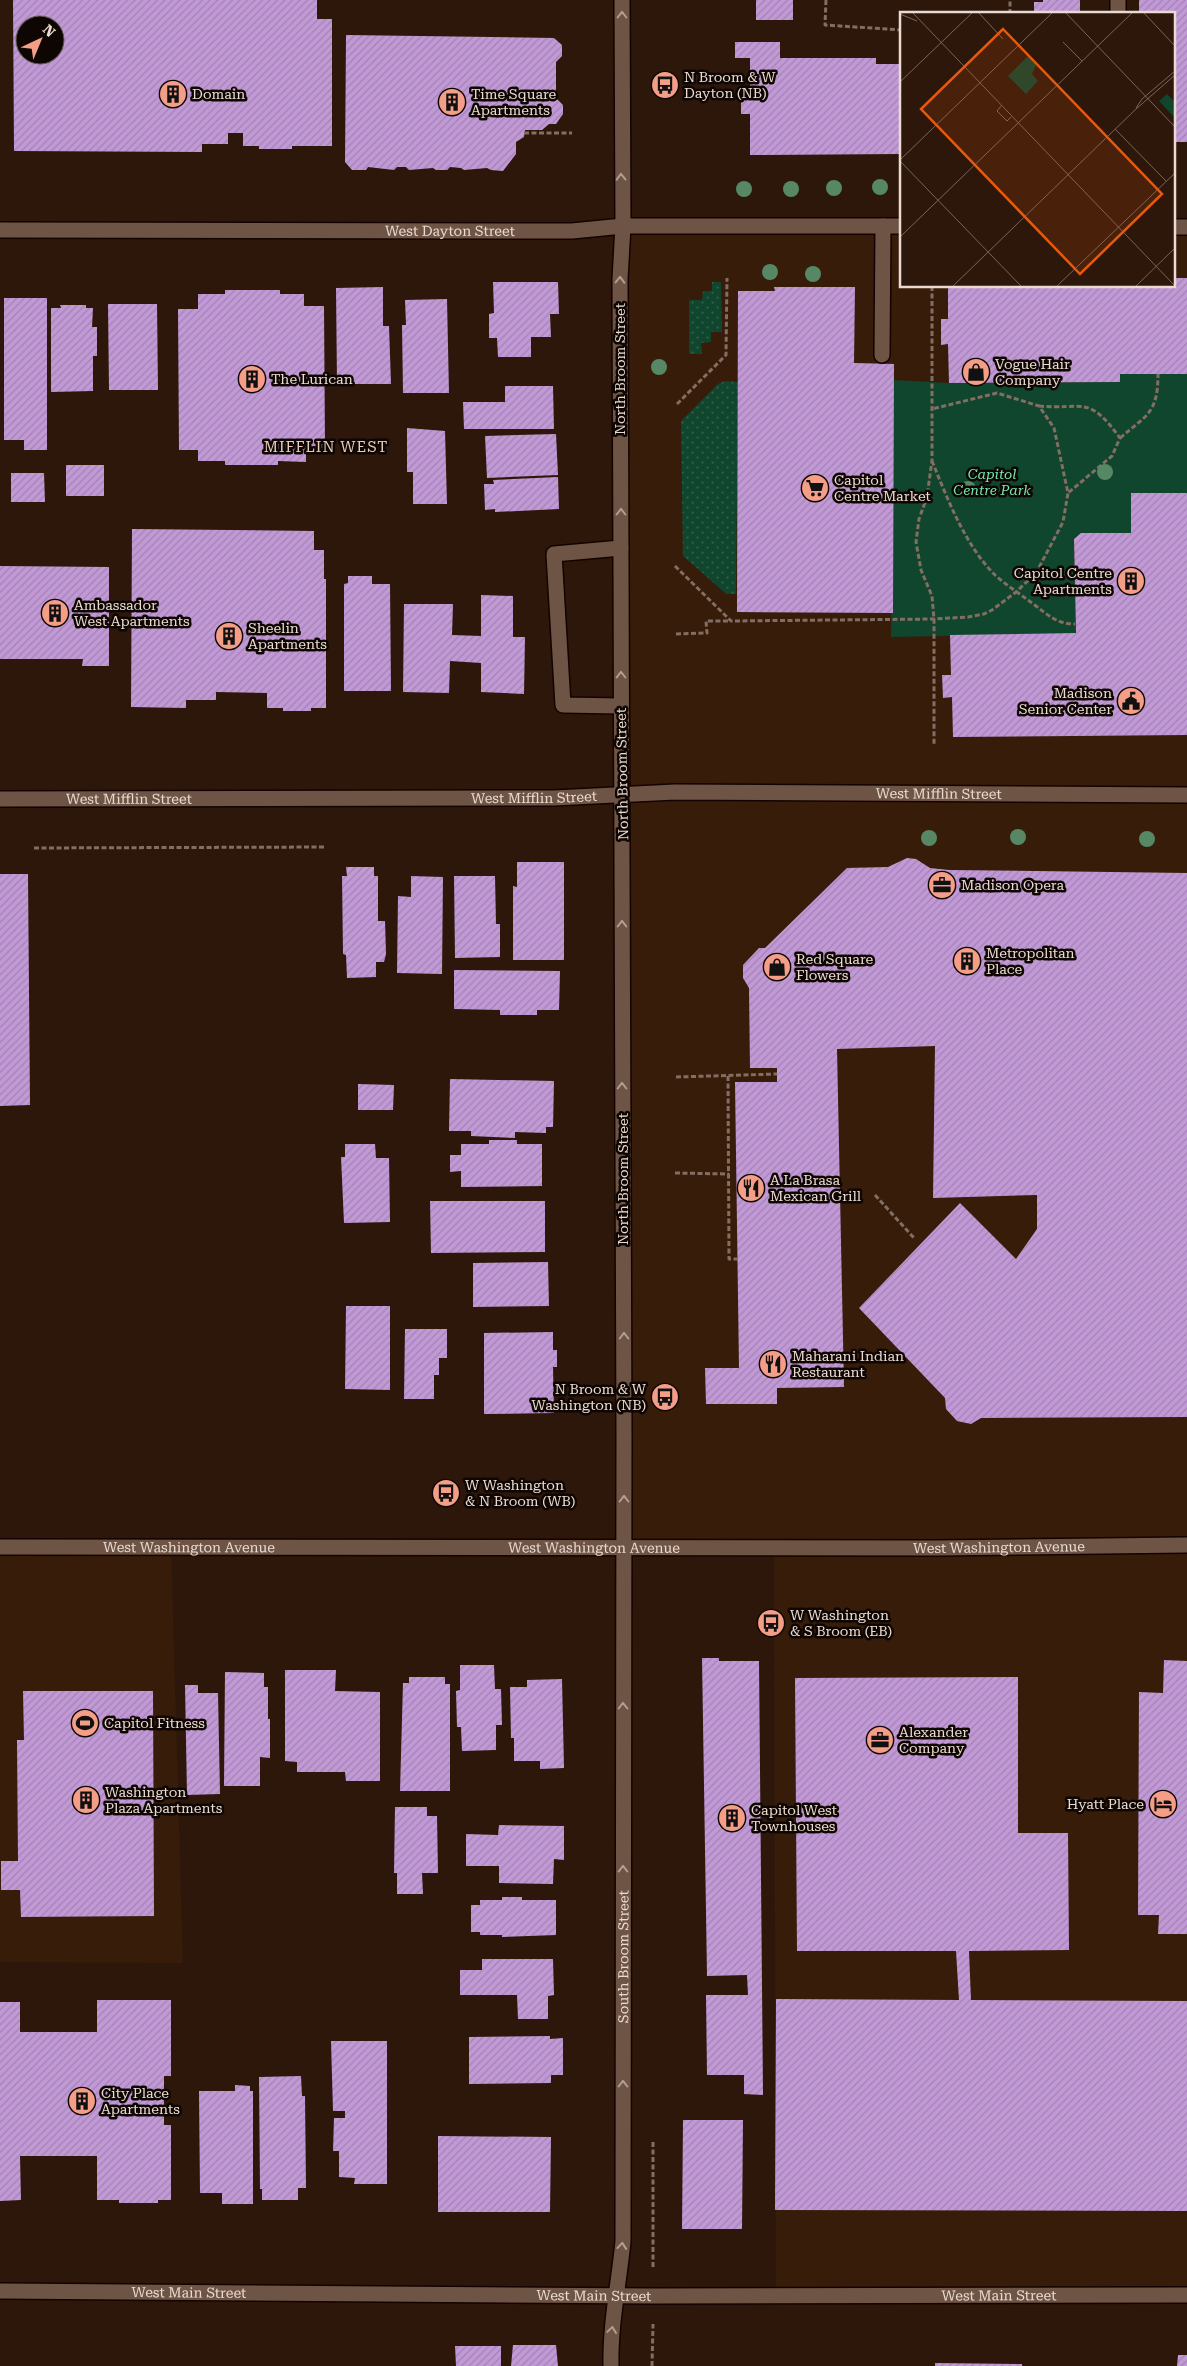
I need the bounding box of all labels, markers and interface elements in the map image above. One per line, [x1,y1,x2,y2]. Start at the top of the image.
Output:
one-way arrow [617,11,627,18]
inset map [900,12,1174,288]
north arrow [15,15,65,65]
text: N [40,21,59,40]
place label: N Broom & W Dayton (NB) [684,69,776,101]
bus stop icon: N Broom & W Dayton (NB) [650,70,680,100]
building icon: Domain [158,79,188,109]
place label: Domain [192,86,245,102]
place label: Time Square Apartments [471,86,557,118]
building icon: Time Square Apartments [437,87,467,117]
one-way arrow [616,173,626,181]
street label: West Dayton Street [385,223,515,239]
one-way arrow [615,275,625,283]
street label: North Broom Street [612,303,628,435]
place label: Vogue Hair Company [995,356,1070,388]
shop icon: Vogue Hair Company [961,357,991,387]
building icon: The Lurican [237,364,267,394]
place label: The Lurican [271,371,353,387]
district label: MIFFLIN WEST [264,438,388,456]
park label: Capitol Centre Park [953,466,1031,498]
place label: Capitol Centre Market [834,472,931,504]
supermarket icon: Capitol Centre Market [800,473,830,503]
one-way arrow [616,508,626,516]
place label: Capitol Centre Apartments [1014,565,1112,597]
building icon: Capitol Centre Apartments [1116,566,1146,596]
place label: Ambassador West Apartments [74,597,190,629]
building icon: Ambassador West Apartments [40,598,70,628]
place label: Sheelin Apartments [248,620,327,652]
building icon: Sheelin Apartments [214,621,244,651]
one-way arrow [616,670,626,678]
place label: Madison Senior Center [1019,685,1112,717]
public building icon: Madison Senior Center [1116,686,1146,716]
street label: North Broom Street [613,708,631,840]
street label: West Mifflin Street [876,785,1002,802]
street label: West Mifflin Street [471,788,597,806]
street label: West Mifflin Street [66,791,192,807]
office icon: Madison Opera [927,870,957,900]
place label: Madison Opera [961,877,1064,893]
one-way arrow [617,920,627,928]
place label: Metropolitan Place [986,945,1075,977]
building icon: Metropolitan Place [952,946,982,976]
place label: Red Square Flowers [796,951,874,983]
shop icon: Red Square Flowers [762,952,792,982]
one-way arrow [617,1082,627,1090]
street label: North Broom Street [615,1113,631,1245]
place label: A La Brasa Mexican Grill [770,1172,862,1204]
restaurant icon: A La Brasa Mexican Grill [736,1173,766,1203]
one-way arrow [619,1332,629,1340]
place label: Maharani Indian Restaurant [792,1348,904,1380]
restaurant icon: Maharani Indian Restaurant [758,1349,788,1379]
place label: N Broom & W Washington (NB) [532,1381,647,1413]
bus stop icon: N Broom & W Washington (NB) [650,1382,680,1412]
place label: W Washington & N Broom (WB) [465,1477,575,1509]
bus stop icon: W Washington & N Broom (WB) [431,1478,461,1508]
one-way arrow [619,1495,629,1502]
street label: West Washington Avenue [913,1538,1085,1556]
street label: West Washington Avenue [103,1539,275,1555]
street label: West Washington Avenue [508,1540,680,1556]
place label: W Washington & S Broom (EB) [790,1607,892,1639]
bus stop icon: W Washington & S Broom (EB) [756,1608,786,1638]
one-way arrow [618,1702,628,1710]
sports icon: Capitol Fitness [70,1708,100,1738]
place label: Capitol Fitness [104,1715,205,1731]
place label: Alexander Company [899,1724,968,1756]
office icon: Alexander Company [865,1725,895,1755]
place label: Washington Plaza Apartments [105,1784,223,1816]
building icon: Washington Plaza Apartments [71,1785,101,1815]
hotel icon: Hyatt Place [1148,1789,1178,1819]
place label: Hyatt Place [1067,1796,1144,1812]
place label: Capitol West Townhouses [751,1802,837,1834]
building icon: Capitol West Townhouses [717,1803,747,1833]
one-way arrow [618,1865,628,1872]
street label: South Broom Street [615,1890,631,2023]
one-way arrow [618,2080,628,2088]
place label: City Place Apartments [101,2085,180,2117]
building icon: City Place Apartments [67,2086,97,2116]
one-way arrow [617,2242,628,2250]
street label: West Main Street [132,2284,246,2301]
street label: West Main Street [537,2287,651,2304]
street label: West Main Street [942,2287,1056,2303]
one-way arrow [606,2326,617,2334]

